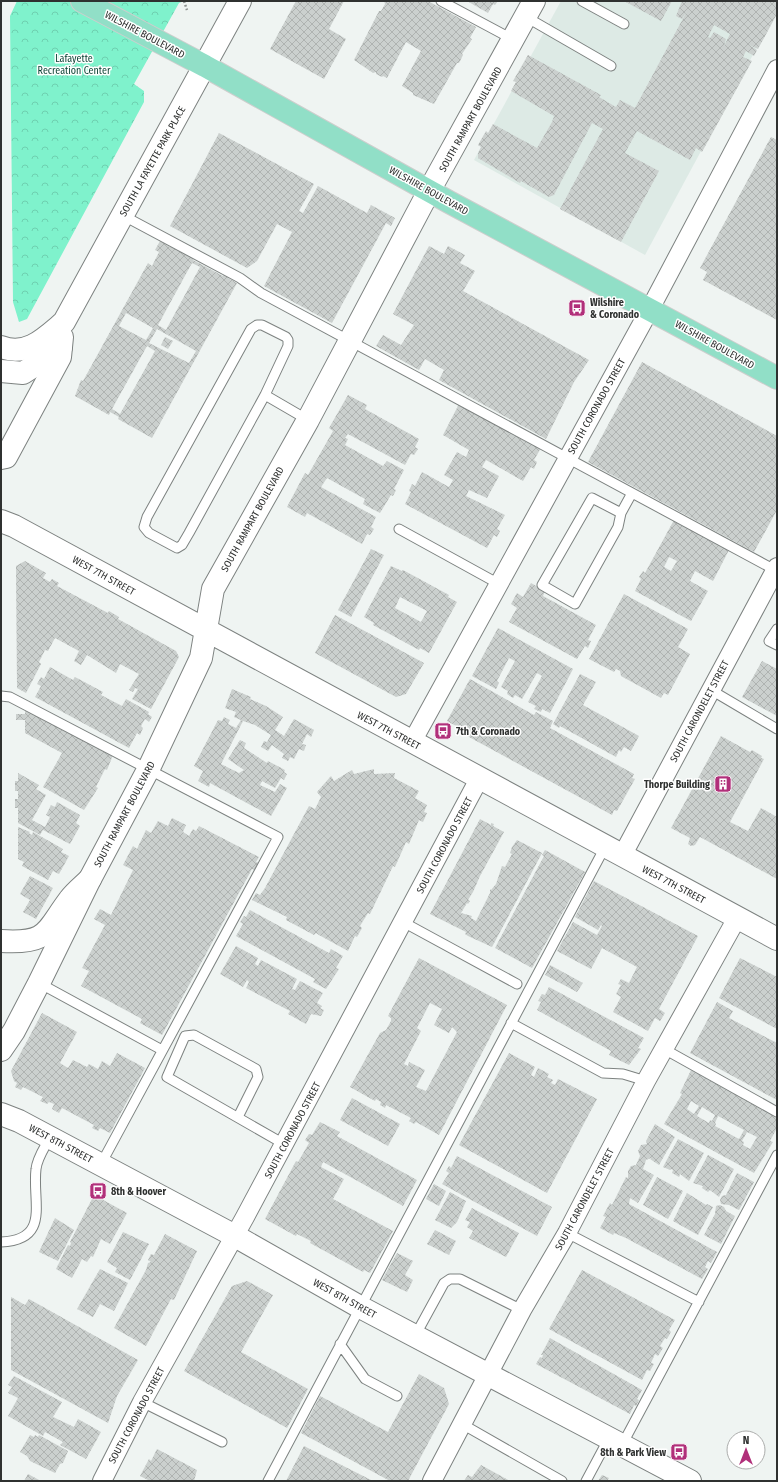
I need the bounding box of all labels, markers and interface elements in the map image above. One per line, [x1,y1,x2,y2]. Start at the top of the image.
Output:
street label: WILSHIRE BOULEVARD [103,9,187,61]
park label: Lafayette Recreation Center [38,53,111,77]
street label: SOUTH RAMPART BOULEVARD [437,65,505,174]
street label: SOUTH LA FAYETTE PARK PLACE [117,104,188,219]
street label: WILSHIRE BOULEVARD [387,164,470,218]
place label: Wilshire & Coronado [590,297,640,321]
bus stop icon: Wilshire & Coronado [567,298,587,318]
street label: WILSHIRE BOULEVARD [673,318,756,372]
street label: SOUTH CORONADO STREET [566,356,628,456]
street label: SOUTH RAMPART BOULEVARD [219,465,287,574]
street label: WEST 7TH STREET [70,554,137,598]
street label: SOUTH CARONDELET STREET [668,658,732,764]
street label: WEST 7TH STREET [355,709,422,753]
bus stop icon: 7th & Coronado [433,721,453,741]
place label: 7th & Coronado [456,726,521,738]
street label: SOUTH RAMPART BOULEVARD [92,759,158,870]
building icon: Thorpe Building [713,774,733,794]
place label: Thorpe Building [644,779,710,791]
street label: SOUTH CORONADO STREET [414,795,476,896]
street label: WEST 7TH STREET [640,863,707,907]
street label: SOUTH CORONADO STREET [262,1080,324,1181]
street label: WEST 8TH STREET [27,1122,95,1166]
street label: SOUTH CARONDELET STREET [553,1146,617,1252]
bus stop icon: 8th & Hoover [88,1181,108,1201]
place label: 8th & Hoover [111,1186,166,1198]
street label: WEST 8TH STREET [311,1277,379,1321]
street label: SOUTH CORONADO STREET [106,1365,168,1466]
north arrow [726,1430,766,1470]
text: N [743,1434,749,1447]
bus stop icon: 8th & Park View [669,1442,689,1462]
place label: 8th & Park View [600,1447,666,1459]

